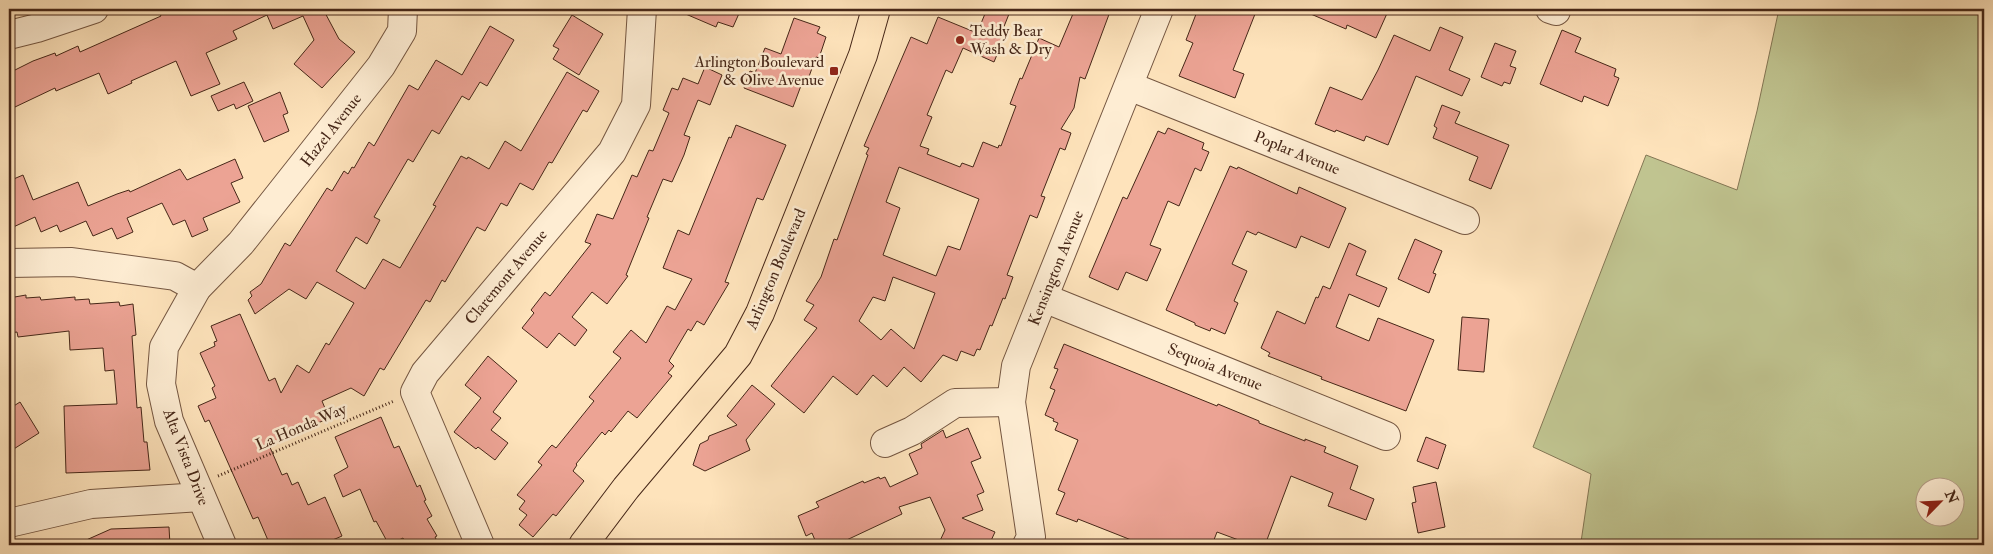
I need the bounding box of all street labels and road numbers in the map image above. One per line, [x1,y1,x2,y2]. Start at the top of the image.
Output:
street label: Hazel Avenue [296,89,366,171]
street label: Poplar Avenue [1251,127,1343,180]
street label: Arlington Boulevard [741,205,811,333]
street label: Kensington Avenue [1024,207,1088,329]
street label: Claremont Avenue [460,225,552,329]
street label: Sequoia Avenue [1165,339,1266,395]
street label: La Honda Way [253,399,350,455]
street label: Alta Vista Drive [158,405,214,509]

